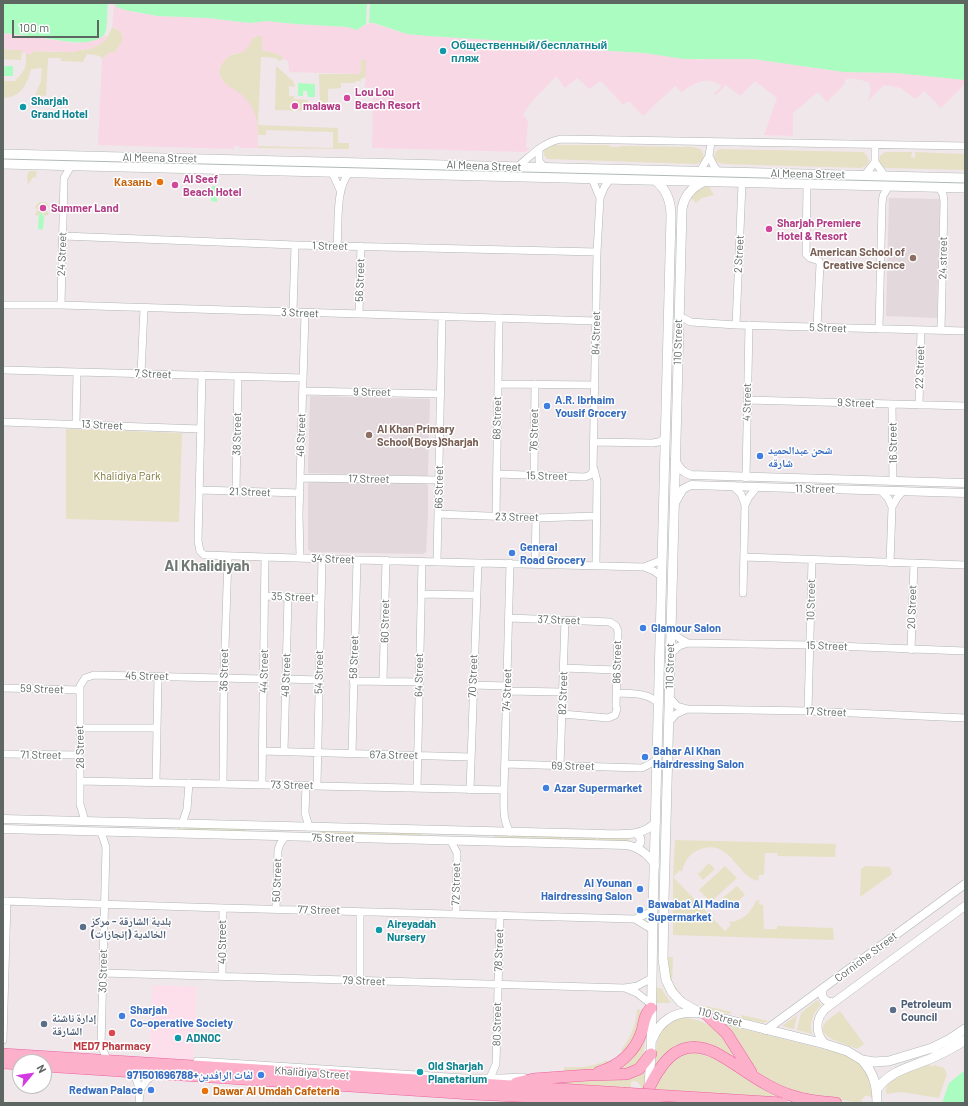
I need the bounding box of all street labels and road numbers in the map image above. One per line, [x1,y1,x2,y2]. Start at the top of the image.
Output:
street label: Al Meena Street [123,151,197,165]
street label: Al Meena Street [446,158,522,174]
street label: Al Meena Street [771,167,845,181]
street label: 24 Street [55,232,69,276]
street label: 2 Street [731,235,747,273]
street label: 24 street [936,236,950,280]
street label: 1 Street [312,239,348,253]
street label: 56 Street [353,258,367,302]
street label: 3 Street [281,306,319,320]
street label: 84 Street [589,311,603,355]
street label: 110 Street [671,319,685,365]
street label: 5 Street [809,321,847,335]
street label: 22 Street [913,345,927,389]
street label: 7 Street [134,367,172,381]
street label: 4 Street [740,383,754,421]
street label: 9 Street [353,385,391,399]
street label: 68 Street [490,396,504,440]
street label: 9 Street [837,396,875,410]
street label: 76 Street [527,408,541,452]
street label: 38 Street [230,412,244,456]
street label: 46 Street [294,413,308,457]
street label: 13 Street [81,417,123,433]
street label: 16 Street [886,422,900,464]
street label: 66 Street [432,465,446,509]
street label: 15 Street [526,469,568,483]
street label: 17 Street [348,472,390,486]
street label: 11 Street [795,482,835,496]
street label: 21 Street [229,485,271,499]
street label: 23 Street [495,510,539,524]
street label: 34 Street [311,552,355,566]
street label: 10 Street [804,579,818,621]
street label: 20 Street [905,585,919,629]
street label: 35 Street [271,590,315,604]
street label: 60 Street [378,599,392,643]
street label: 37 Street [537,613,581,627]
street label: 58 Street [347,635,361,679]
street label: 15 Street [806,639,848,653]
street label: 86 Street [610,640,624,684]
street label: 110 Street [663,643,677,689]
street label: 36 Street [217,648,231,692]
street label: 44 Street [257,649,271,693]
street label: 54 Street [312,650,326,694]
street label: 48 Street [279,653,293,697]
street label: 64 Street [412,653,426,697]
street label: 70 Street [466,654,480,698]
street label: 74 Street [500,668,514,712]
street label: 45 Street [125,669,169,683]
street label: 82 Street [556,671,570,715]
street label: 59 Street [20,682,64,696]
street label: 17 Street [805,705,847,719]
street label: 28 Street [73,725,87,769]
street label: 71 Street [20,748,62,762]
street label: 67a Street [370,748,418,762]
street label: 69 Street [551,759,595,773]
street label: 73 Street [270,778,314,792]
street label: 75 Street [311,831,355,845]
street label: 50 Street [270,858,284,902]
street label: 72 Street [449,862,463,906]
street label: 77 Street [298,903,340,917]
street label: 40 Street [215,920,229,964]
street label: 78 Street [492,928,506,972]
street label: Corniche Street [832,929,900,985]
street label: 30 Street [96,949,110,993]
street label: 79 Street [342,974,386,988]
street label: 80 Street [490,1002,504,1046]
street label: 110 Street [696,1004,744,1030]
street label: Khalidiya Street [274,1064,350,1082]

